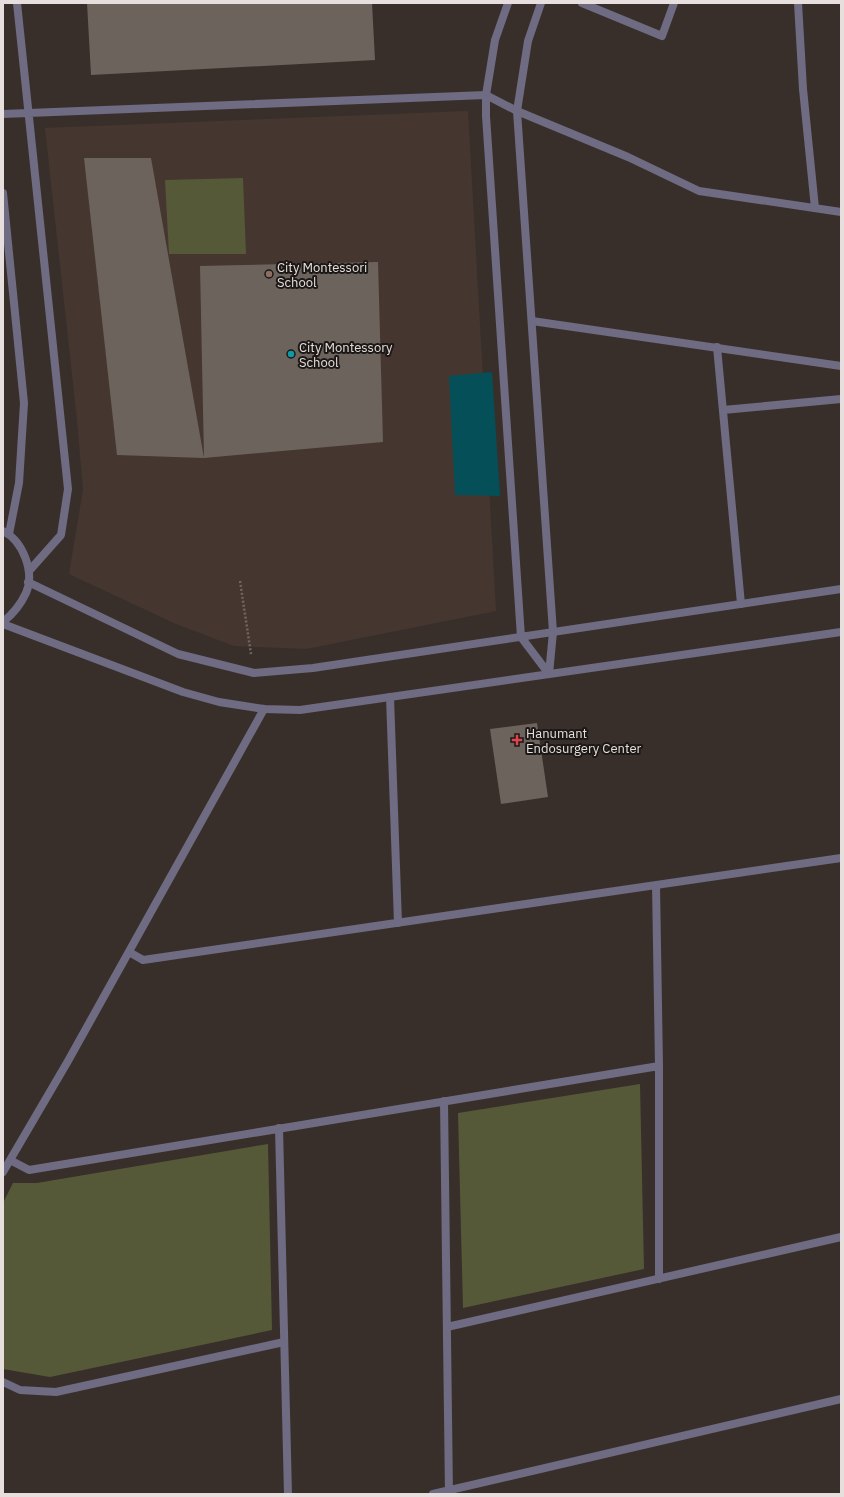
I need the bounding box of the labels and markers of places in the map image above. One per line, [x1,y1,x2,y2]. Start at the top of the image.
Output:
place label: City Montessori School [277,259,367,291]
marker: City Montessori School [264,269,274,279]
place label: City Montessory School [299,339,393,371]
marker: City Montessory School [286,349,296,359]
place label: Hanumant Endosurgery Center [526,725,642,757]
marker: Hanumant Endosurgery Center [511,734,523,746]

